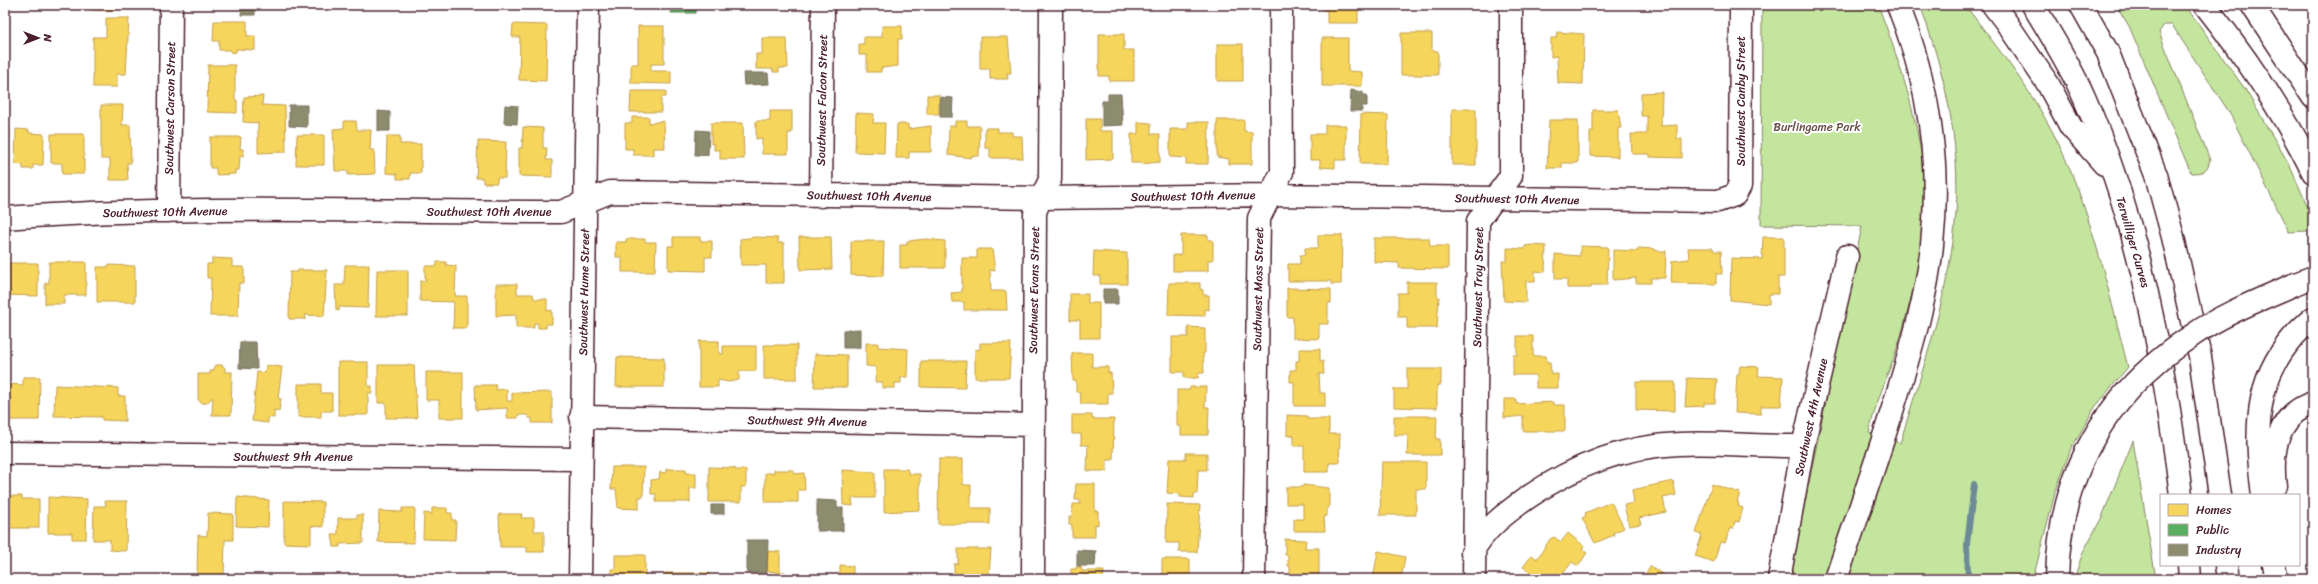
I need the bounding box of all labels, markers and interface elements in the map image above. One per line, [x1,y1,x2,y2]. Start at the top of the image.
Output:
north arrow [18,18,58,58]
text: N [38,33,57,42]
street label: Southwest Falcon Street [810,34,834,166]
street label: Southwest Canby Street [1730,36,1752,166]
street label: Southwest Carson Street [158,41,182,175]
park label: Burlingame Park [1773,116,1861,138]
street label: Southwest 10th Avenue [806,184,932,208]
street label: Southwest 10th Avenue [1130,184,1256,208]
street label: Southwest 10th Avenue [1454,187,1580,211]
street label: Terwilliger Curves [2109,194,2157,290]
street label: Southwest 10th Avenue [102,200,228,224]
street label: Southwest 10th Avenue [427,201,552,223]
street label: Southwest Evans Street [1022,226,1046,354]
street label: Southwest Troy Street [1466,226,1490,348]
street label: Southwest Hume Street [572,227,596,356]
street label: Southwest Moss Street [1246,227,1270,351]
street label: Southwest 4th Avenue [1788,356,1834,478]
street label: Southwest 9th Avenue [747,409,867,433]
street label: Southwest 9th Avenue [233,446,353,468]
legend [2160,494,2300,566]
text: Homes [2196,499,2232,521]
text: Public [2196,519,2229,541]
text: Industry [2195,539,2242,561]

